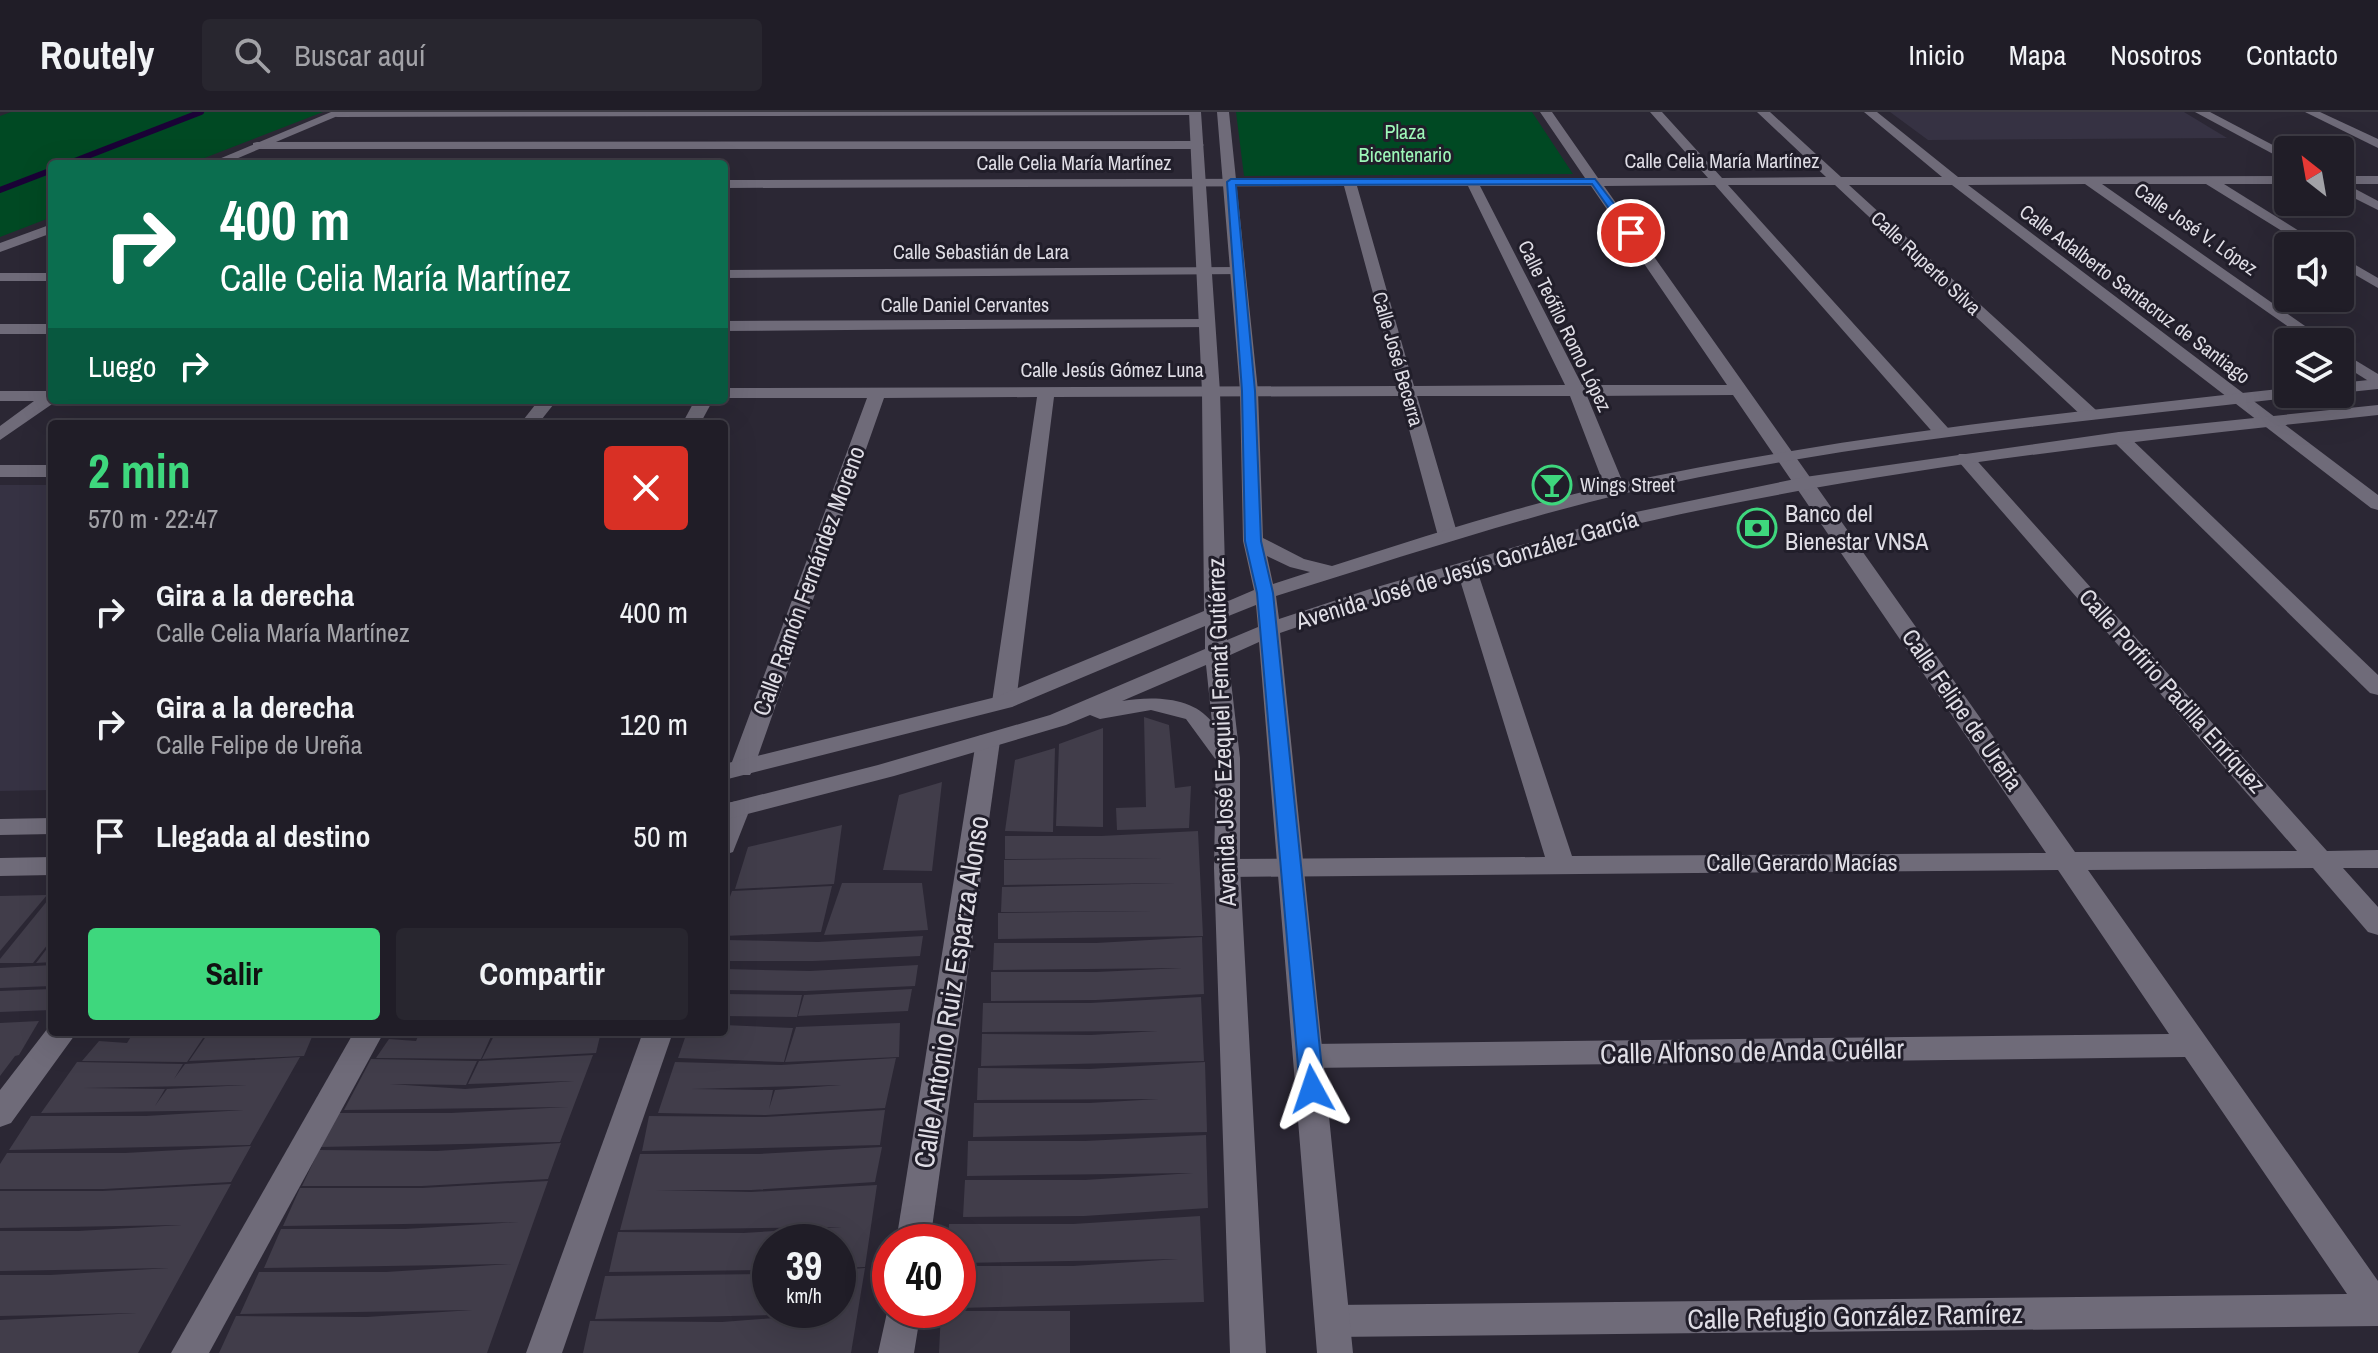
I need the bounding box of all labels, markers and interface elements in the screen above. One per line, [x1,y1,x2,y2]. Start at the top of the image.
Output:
search box [202,19,762,91]
text: Routely [40,30,154,81]
icon: search [230,33,274,77]
text: Buscar aquí [294,35,426,75]
text: Inicio [1909,36,1965,74]
text: Mapa [2009,36,2066,74]
text: Nosotros [2110,36,2202,74]
text: Contacto [2246,36,2338,74]
park label: Plaza Bicentenario [1359,118,1452,168]
north arrow [2274,136,2354,216]
map controls [2274,136,2354,408]
street label: Calle Celia María Martínez [1624,147,1820,174]
street label: Calle Celia María Martínez [976,149,1172,176]
street label: Calle José V. López [2129,176,2263,281]
text: 400 m [220,182,350,257]
icon: right [88,192,192,296]
street label: Calle Adalberto Santacruz de Santiago [2014,198,2256,389]
pin [1597,199,1665,267]
street label: Calle Ruperto Silva [1865,205,1987,321]
icon: arrive [1609,211,1653,255]
button: sound [2274,232,2354,312]
street label: Calle Teófilo Romo López [1512,236,1619,416]
street label: Calle Sebastián de Lara [893,238,1069,265]
text: Calle Celia María Martínez [220,254,571,302]
street label: Calle José Becerra [1366,289,1431,429]
street label: Calle Daniel Cervantes [881,291,1049,318]
button: layers [2274,328,2354,408]
icon: right [172,344,216,388]
text: Luego [88,346,156,386]
street label: Calle Jesús Gómez Luna [1020,356,1204,383]
text: 2 min [88,438,191,503]
street label: Calle Ramón Fernández Moreno [744,441,872,720]
button: close [604,446,688,530]
bar icon: Wings Street [1531,464,1573,506]
place label: Wings Street [1580,471,1675,498]
place label: Banco del Bienestar VNSA [1785,497,1929,557]
text: 570 m · 22:47 [88,501,218,536]
street label: Avenida José de Jesús González García [1291,502,1642,637]
bank icon: Banco del Bienestar VNSA [1736,507,1778,549]
street label: Avenida José Ezequiel Femat Gutiérrez [1199,557,1243,908]
text: Gira a la derecha [156,575,354,615]
street label: Calle Porfirio Padilla Enríquez [2072,581,2273,800]
icon: right [88,590,132,634]
text: 400 m [620,592,688,632]
text: Calle Celia María Martínez [156,615,410,650]
street label: Calle Felipe de Ureña [1895,622,2031,797]
text: Gira a la derecha [156,687,354,727]
icon: right [88,702,132,746]
text: 120 m [620,704,688,744]
text: Calle Felipe de Ureña [156,727,362,762]
street label: Calle Antonio Ruiz Esparza Alonso [904,813,998,1171]
icon: arrive [88,814,132,858]
text: Llegada al destino [156,816,371,856]
text: 50 m [633,816,688,856]
street label: Calle Gerardo Macías [1706,846,1898,878]
button: Salir [88,928,380,1020]
button: Compartir [396,928,688,1020]
street label: Calle Alfonso de Anda Cuéllar [1600,1029,1905,1073]
position arrow [1270,1047,1354,1131]
speed limit sign: 40 [872,1224,976,1328]
text: 39 [786,1239,822,1292]
text: km/h [786,1282,822,1309]
street label: Calle Refugio González Ramírez [1687,1294,2023,1338]

